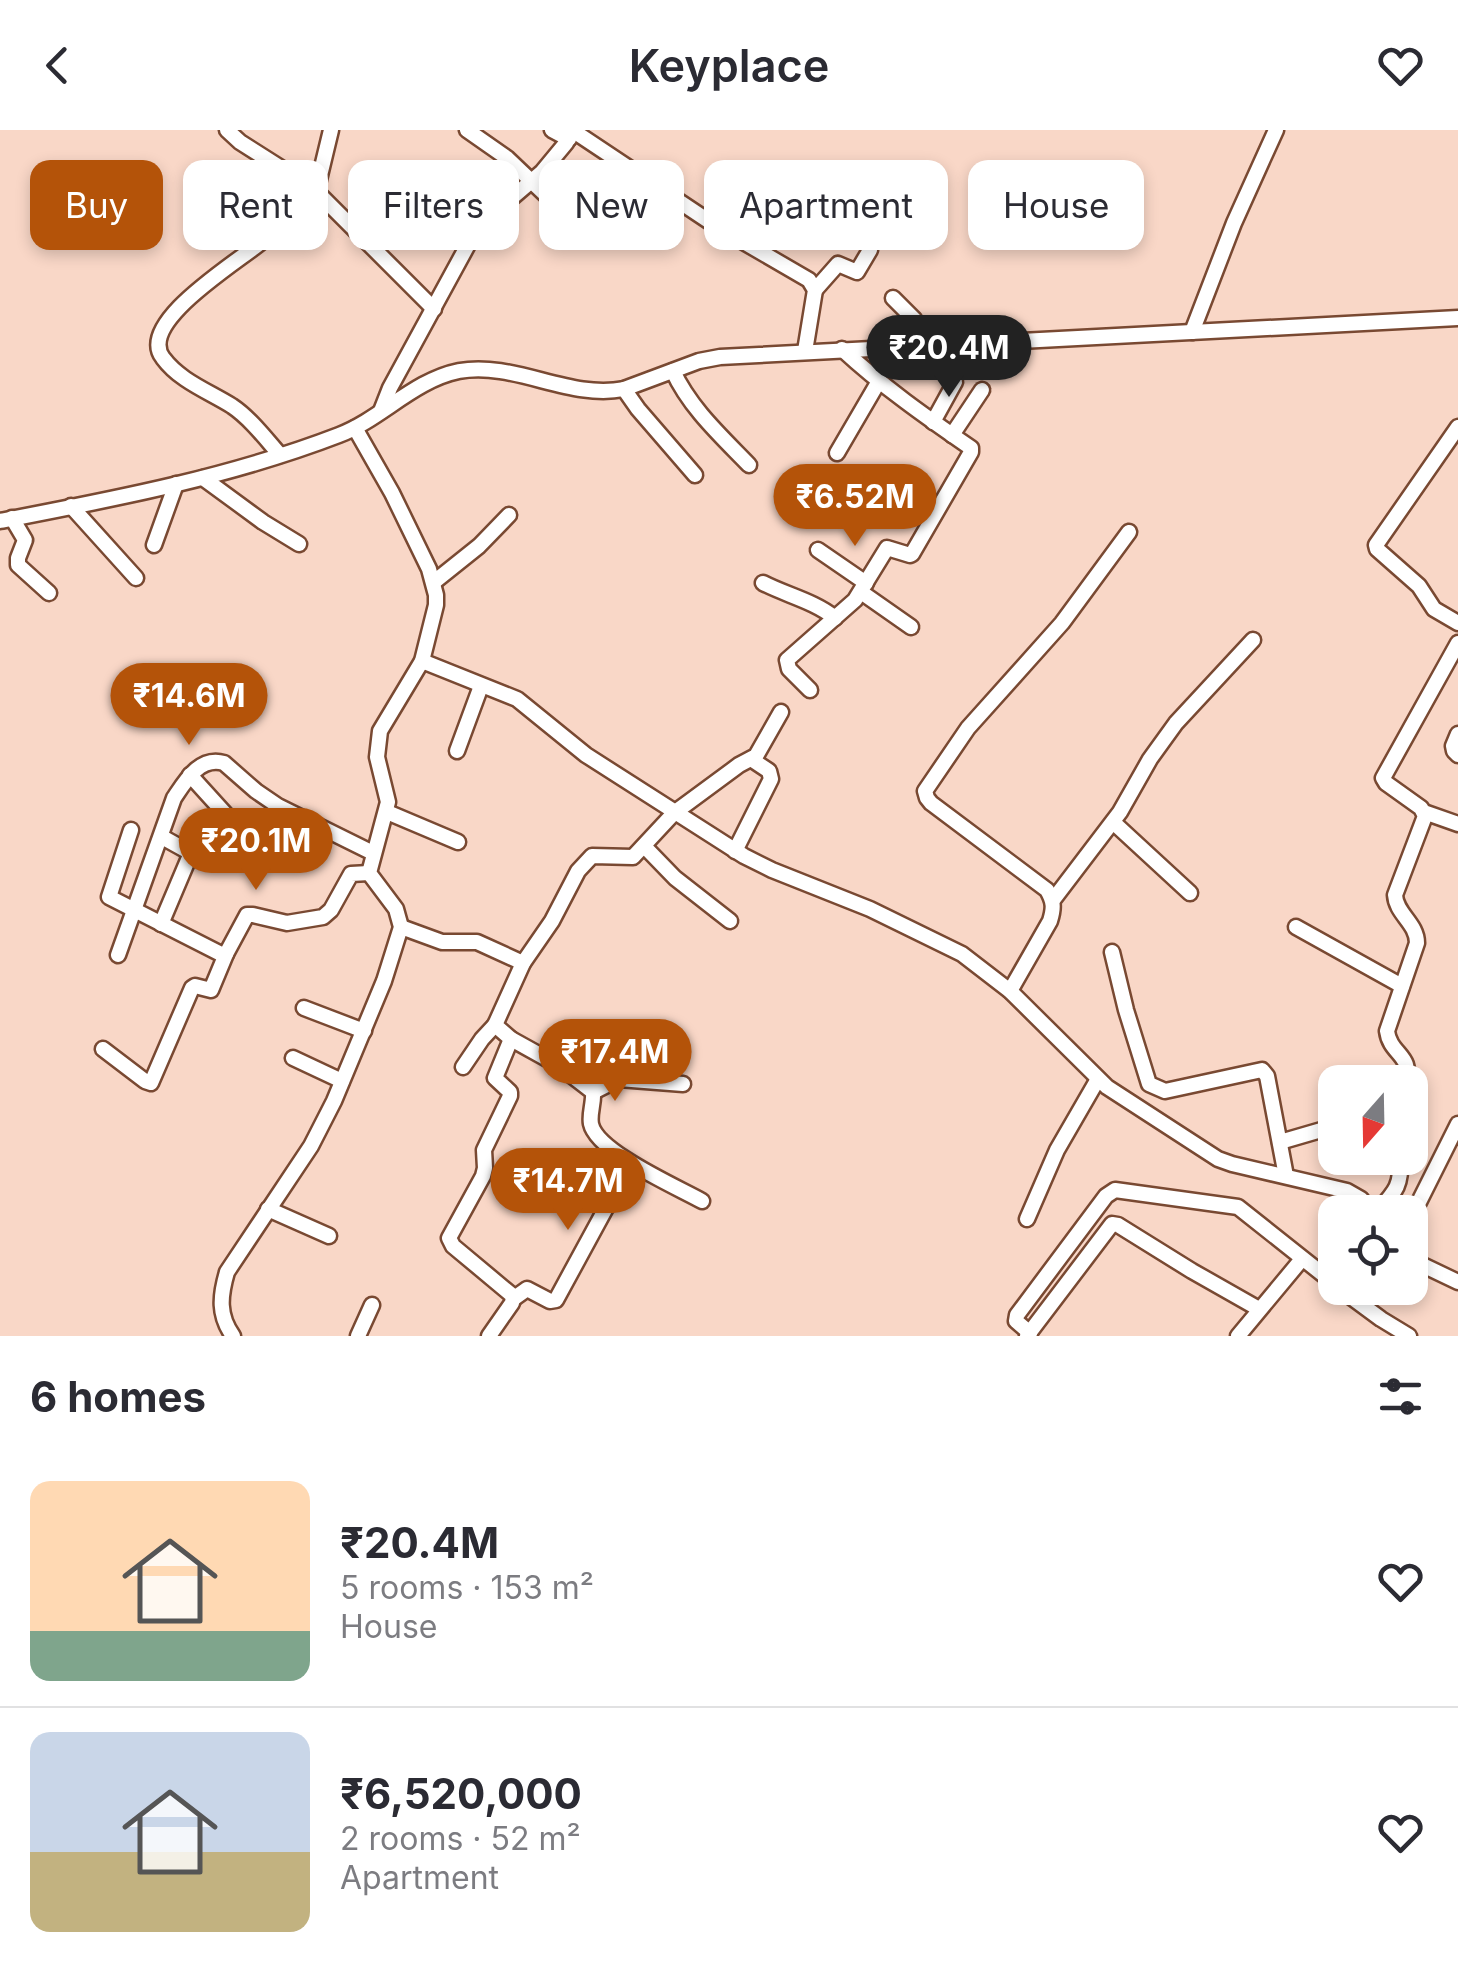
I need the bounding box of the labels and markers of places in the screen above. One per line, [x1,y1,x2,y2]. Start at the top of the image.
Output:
pin: ₹20.4M [868,315,1030,400]
pin: ₹6.52M [774,464,936,549]
pin: ₹14.6M [108,663,270,748]
pin: ₹20.1M [175,808,337,893]
pin: ₹17.4M [534,1019,696,1104]
pin: ₹14.7M [487,1148,649,1233]

